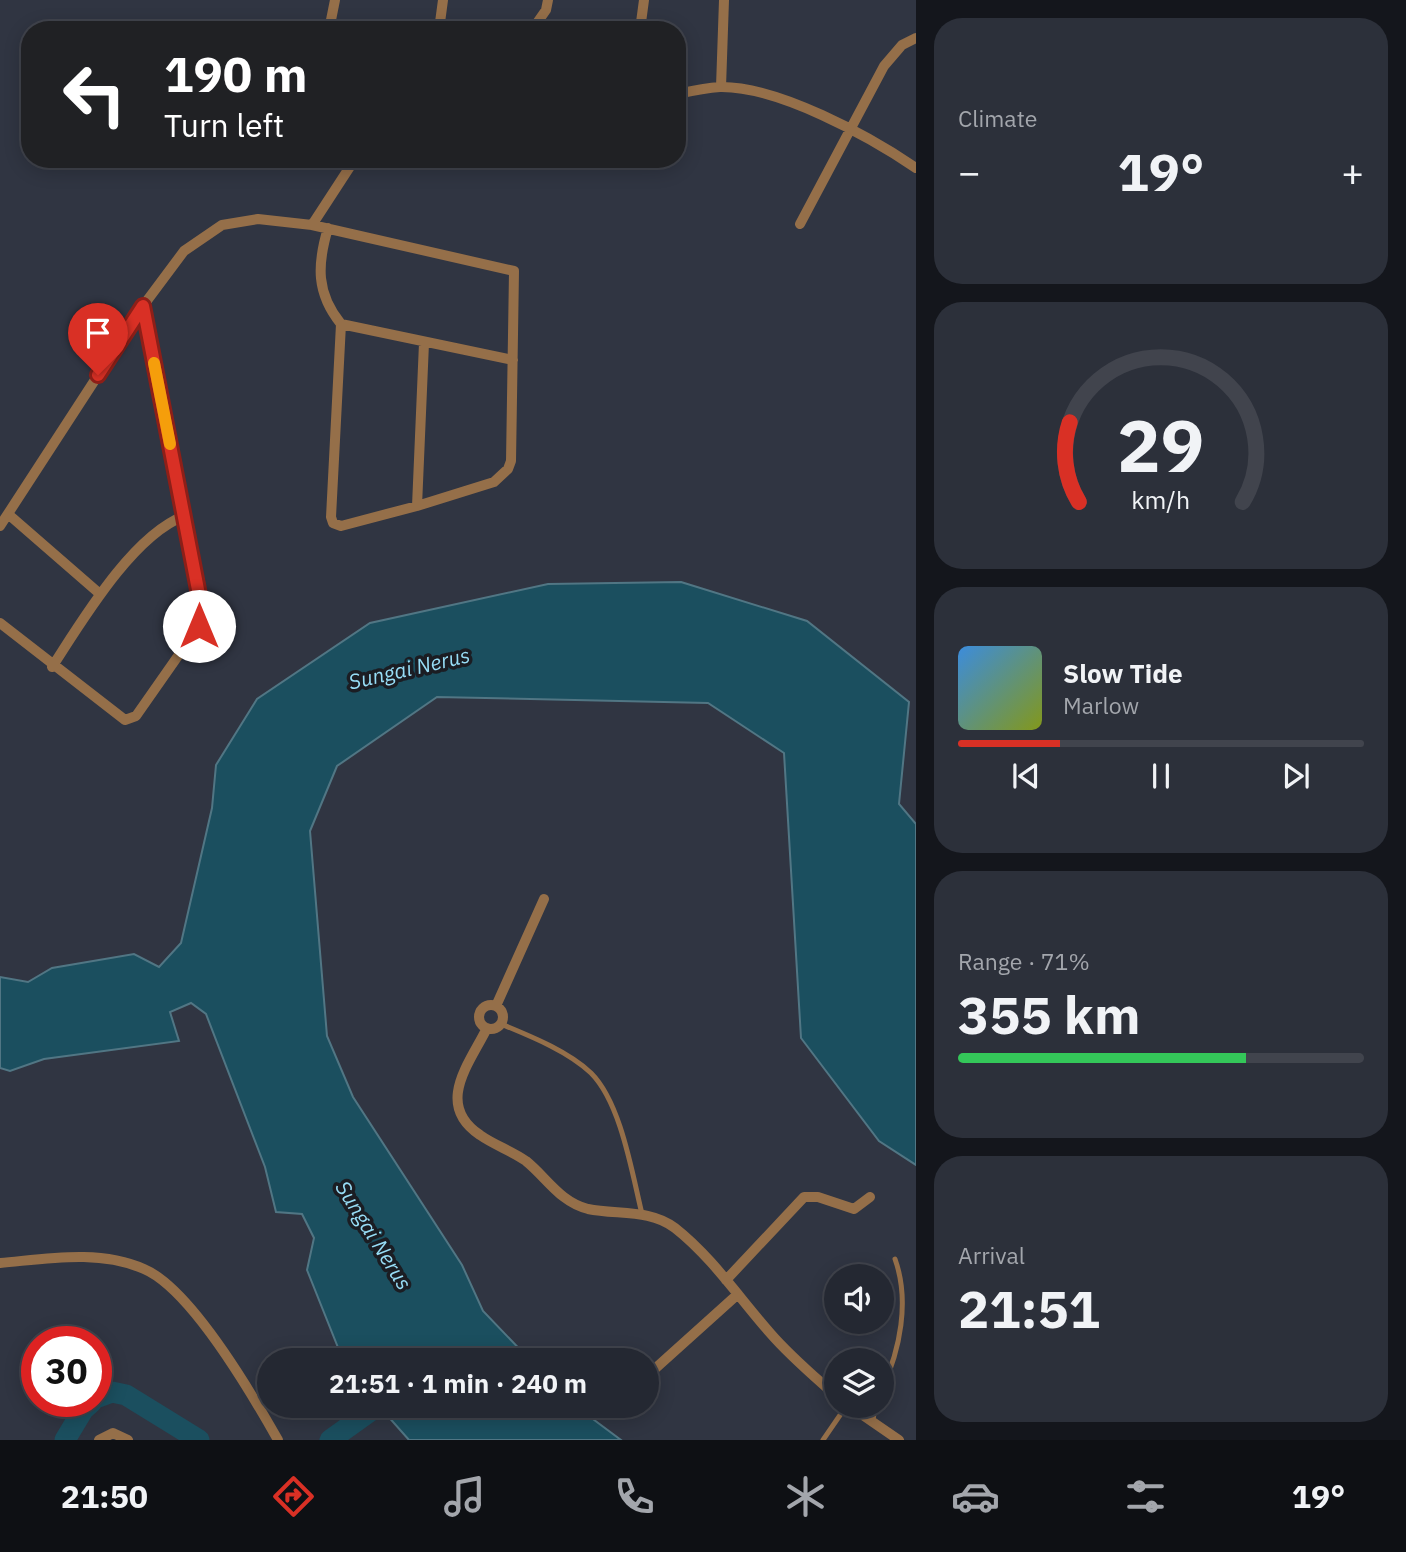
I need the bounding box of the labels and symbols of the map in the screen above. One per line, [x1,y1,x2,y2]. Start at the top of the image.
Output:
pin [68,303,128,375]
position arrow [162,589,236,663]
water label: Sungai Nerus [346,640,472,696]
water label: Sungai Nerus [329,1175,419,1295]
speed limit sign: 30 [21,1326,112,1417]

